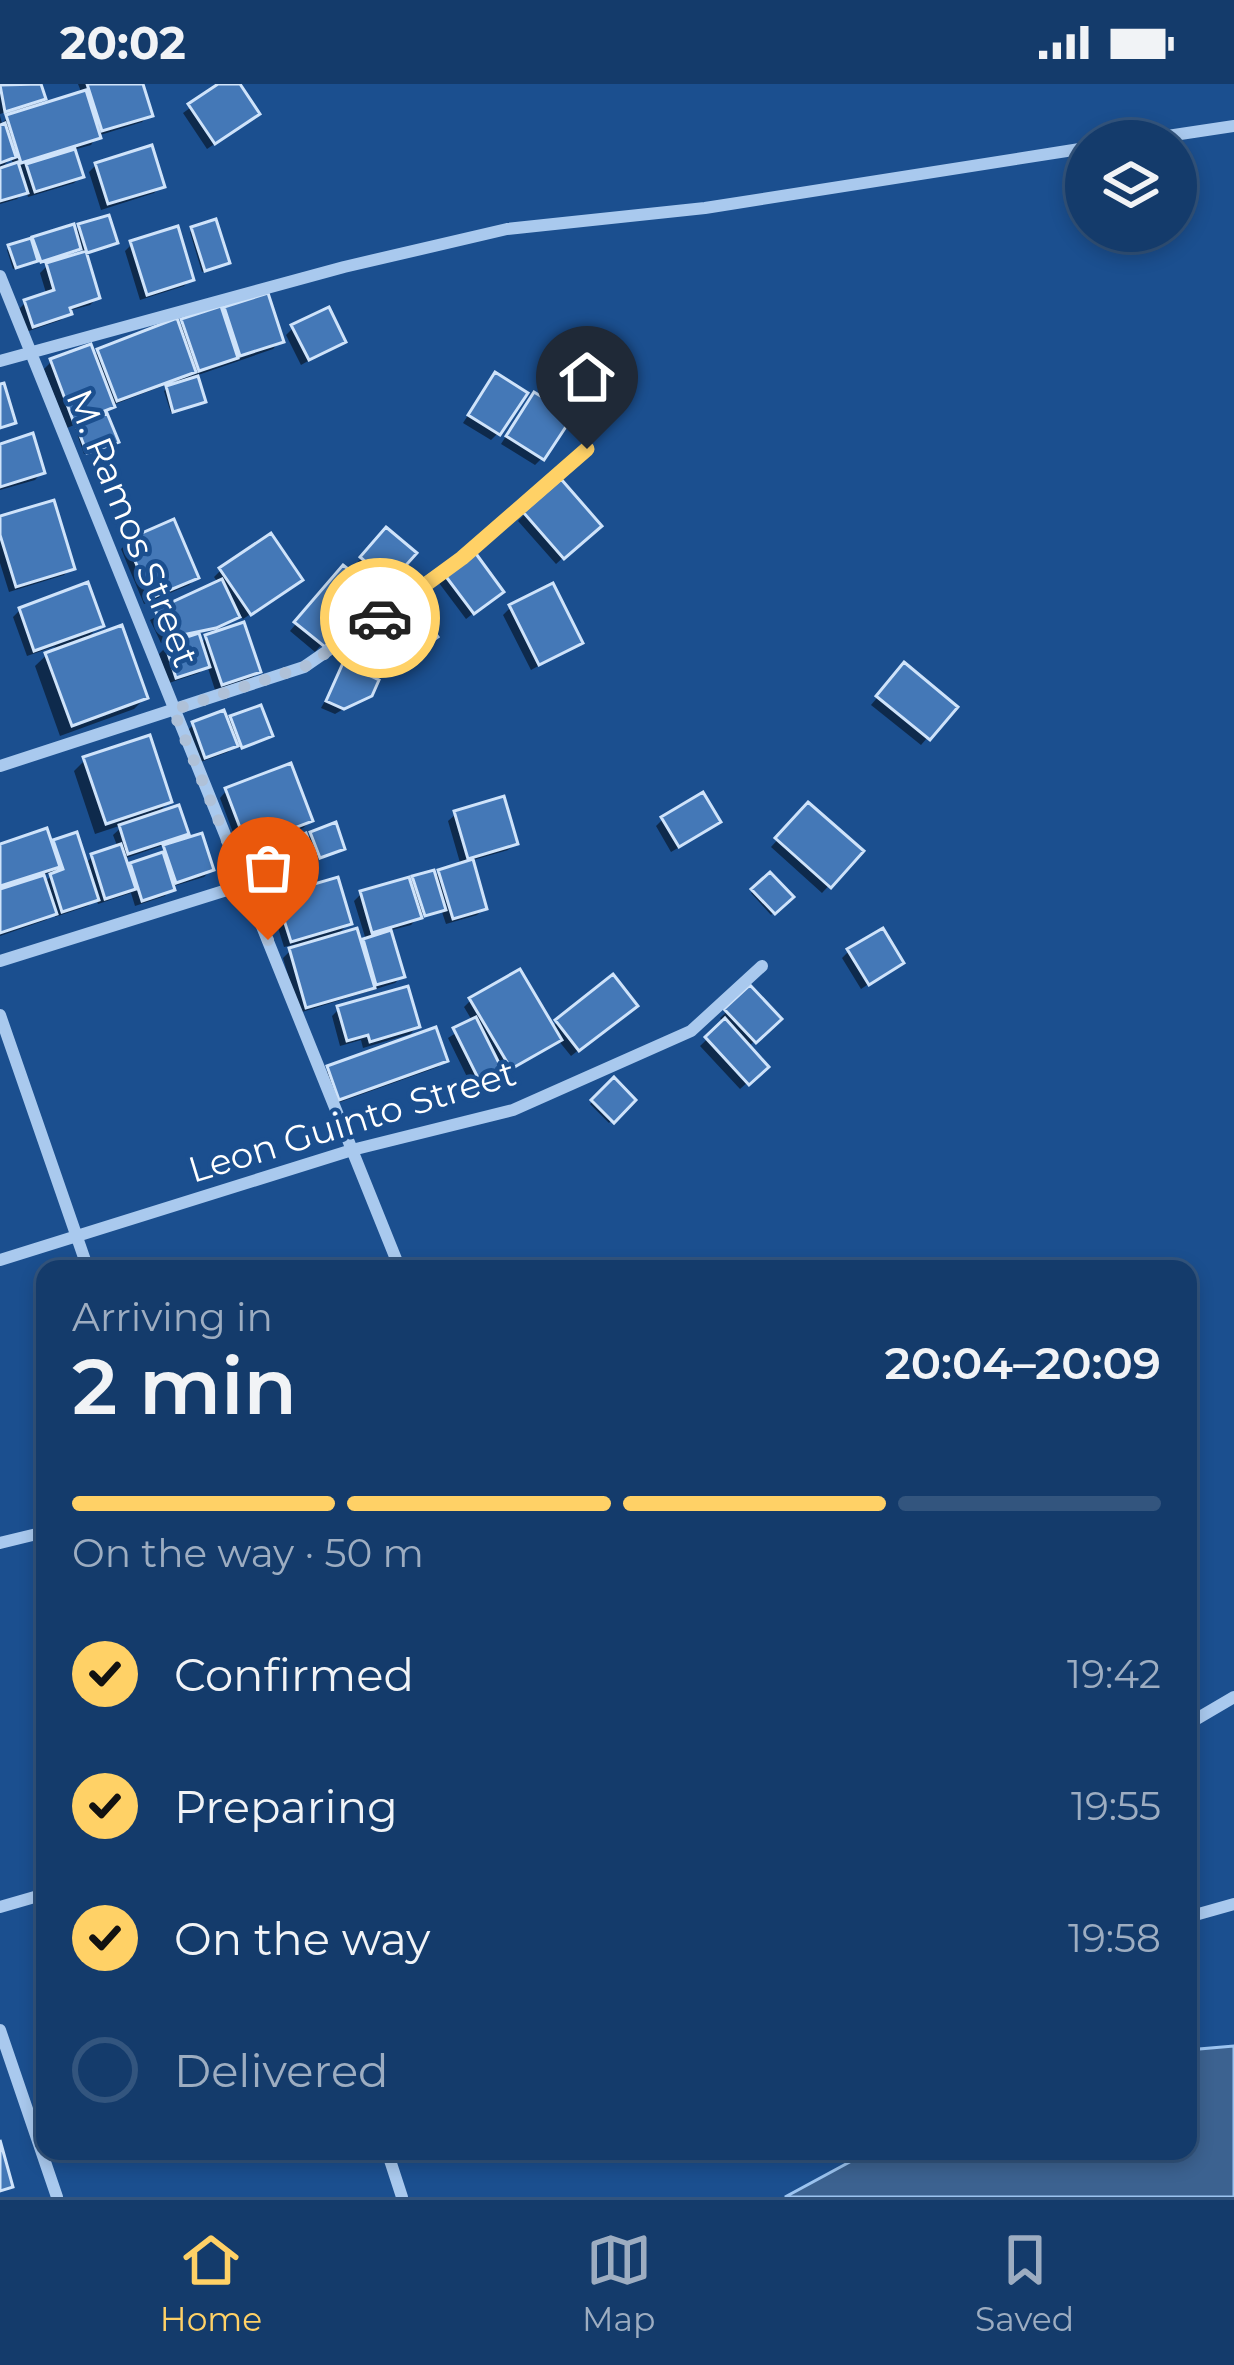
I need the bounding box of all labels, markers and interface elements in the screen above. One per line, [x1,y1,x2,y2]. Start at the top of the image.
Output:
text: 20:02 [60,15,186,70]
map controls [1065,120,1197,252]
button: layers [1065,120,1197,252]
pin [536,326,638,449]
icon: home [554,344,620,410]
street label: M. Ramos Street [57,383,209,673]
courier [320,558,440,678]
icon: car [347,585,413,651]
pin [217,817,319,940]
icon: bag [235,835,301,901]
street label: Leon Guinto Street [183,1050,521,1192]
text: Arriving in [72,1293,273,1341]
text: 20:04–20:09 [884,1335,1161,1390]
text: 2 min [72,1338,297,1434]
text: On the way · 50 m [72,1529,424,1577]
icon: check [72,1641,138,1707]
text: Confirmed [174,1647,414,1702]
text: 19:42 [1067,1650,1161,1698]
icon: check [72,1773,138,1839]
text: Preparing [174,1779,398,1834]
text: 19:55 [1071,1782,1161,1830]
icon: check [72,1905,138,1971]
text: On the way [174,1911,430,1966]
text: 19:58 [1068,1914,1161,1962]
text: Delivered [174,2043,389,2098]
tab: Home [160,2227,262,2339]
tab: Map [582,2227,655,2339]
tab: Saved [975,2227,1074,2339]

